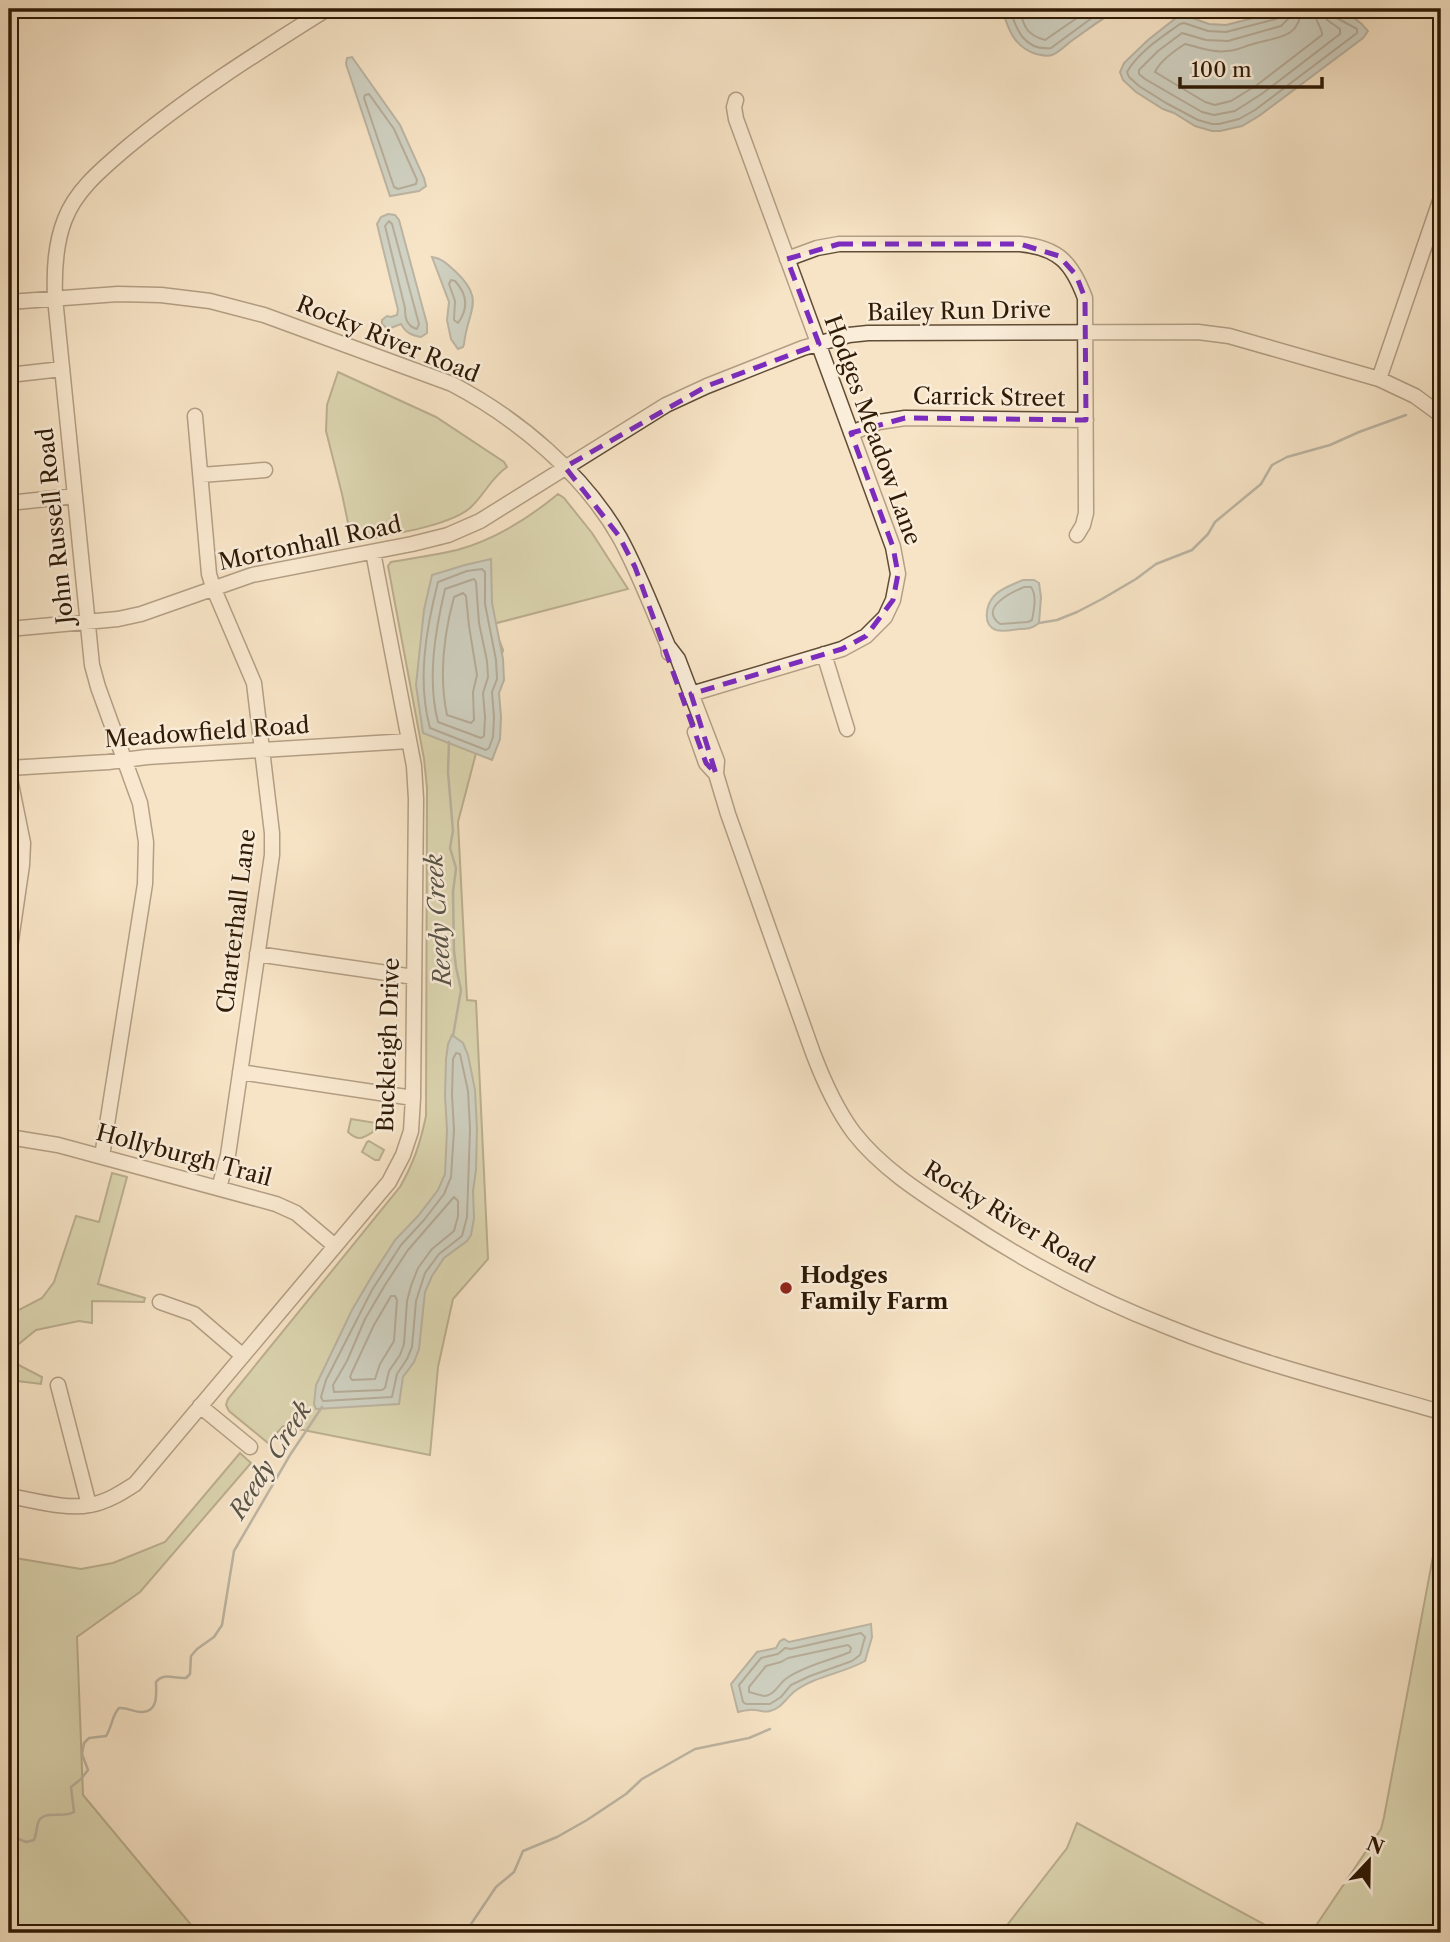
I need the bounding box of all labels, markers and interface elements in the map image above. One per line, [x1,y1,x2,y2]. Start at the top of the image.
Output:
scale bar [1180,46,1322,90]
text: 100 m [1191,57,1252,82]
street label: Rocky River Road [293,290,483,388]
street label: Bailey Run Drive [867,295,1051,327]
street label: Hodges Meadow Lane [818,311,928,549]
street label: Carrick Street [913,382,1065,412]
street label: John Russell Road [31,426,80,629]
street label: Mortonhall Road [216,510,404,576]
street label: Meadowfield Road [104,711,310,753]
street label: Charterhall Lane [211,827,261,1015]
water label: Reedy Creek [419,852,457,989]
street label: Buckleigh Drive [371,957,405,1133]
street label: Hollyburgh Trail [93,1118,275,1192]
street label: Rocky River Road [918,1155,1100,1279]
place label: Hodges Family Farm [800,1261,948,1315]
marker: Hodges Family Farm [778,1280,794,1296]
water label: Reedy Creek [221,1396,318,1526]
north arrow [1334,1826,1404,1896]
text: N [1363,1832,1387,1859]

